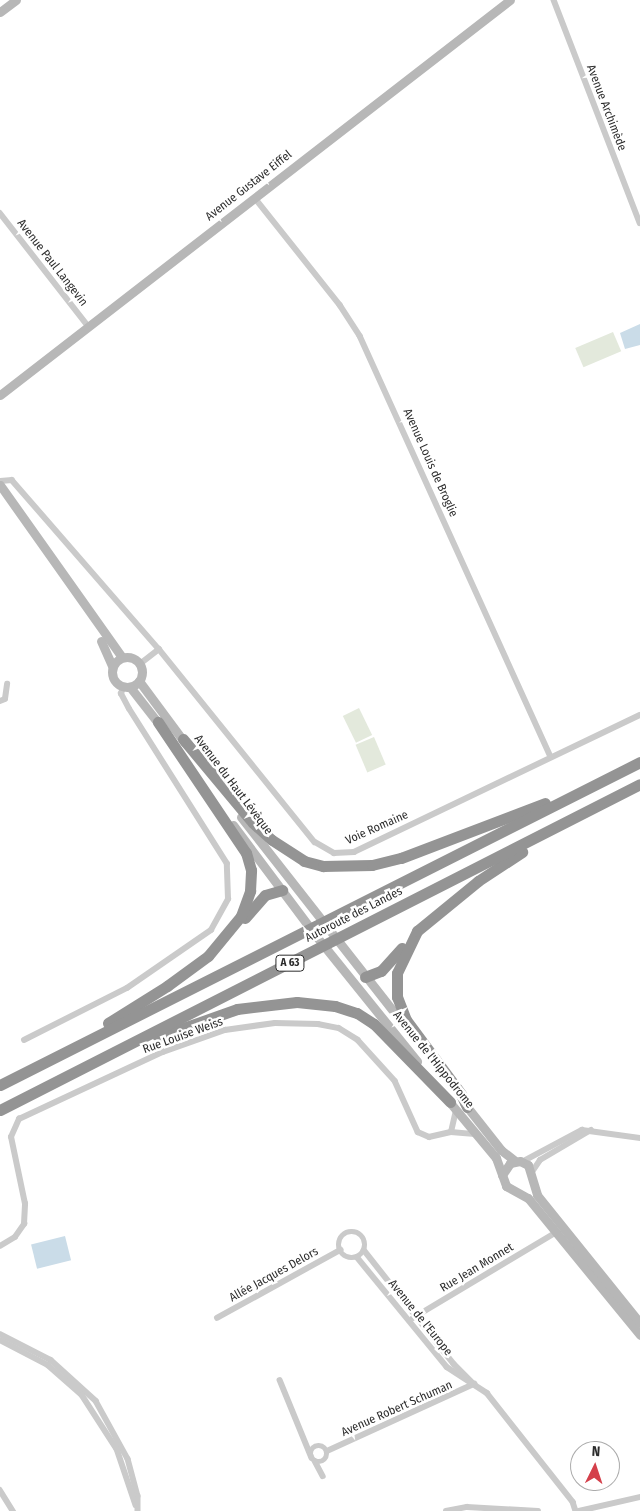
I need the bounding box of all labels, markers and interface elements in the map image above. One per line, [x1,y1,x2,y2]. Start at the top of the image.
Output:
street label: Avenue Archimède [583,63,629,153]
street label: Avenue Gustave Eiffel [203,148,295,224]
street label: Avenue Paul Langevin [14,217,90,309]
street label: Avenue Louis de Broglie [400,407,460,519]
street label: Avenue du Haut Lévèque [191,732,275,838]
street label: Voie Romaine [343,808,411,848]
street label: Autoroute des Landes [303,884,405,946]
road number: A 63 [275,954,305,971]
street label: Avenue de l'Hippodrome [389,1009,477,1111]
street label: Rue Louise Weiss [141,1015,225,1057]
street label: Rue Jean Monnet [438,1240,516,1296]
street label: Allée Jacques Delors [227,1245,321,1305]
street label: Avenue de l'Europe [385,1277,455,1359]
street label: Avenue Robert Schuman [339,1378,455,1440]
north arrow [570,1441,620,1491]
text: N [591,1443,601,1460]

